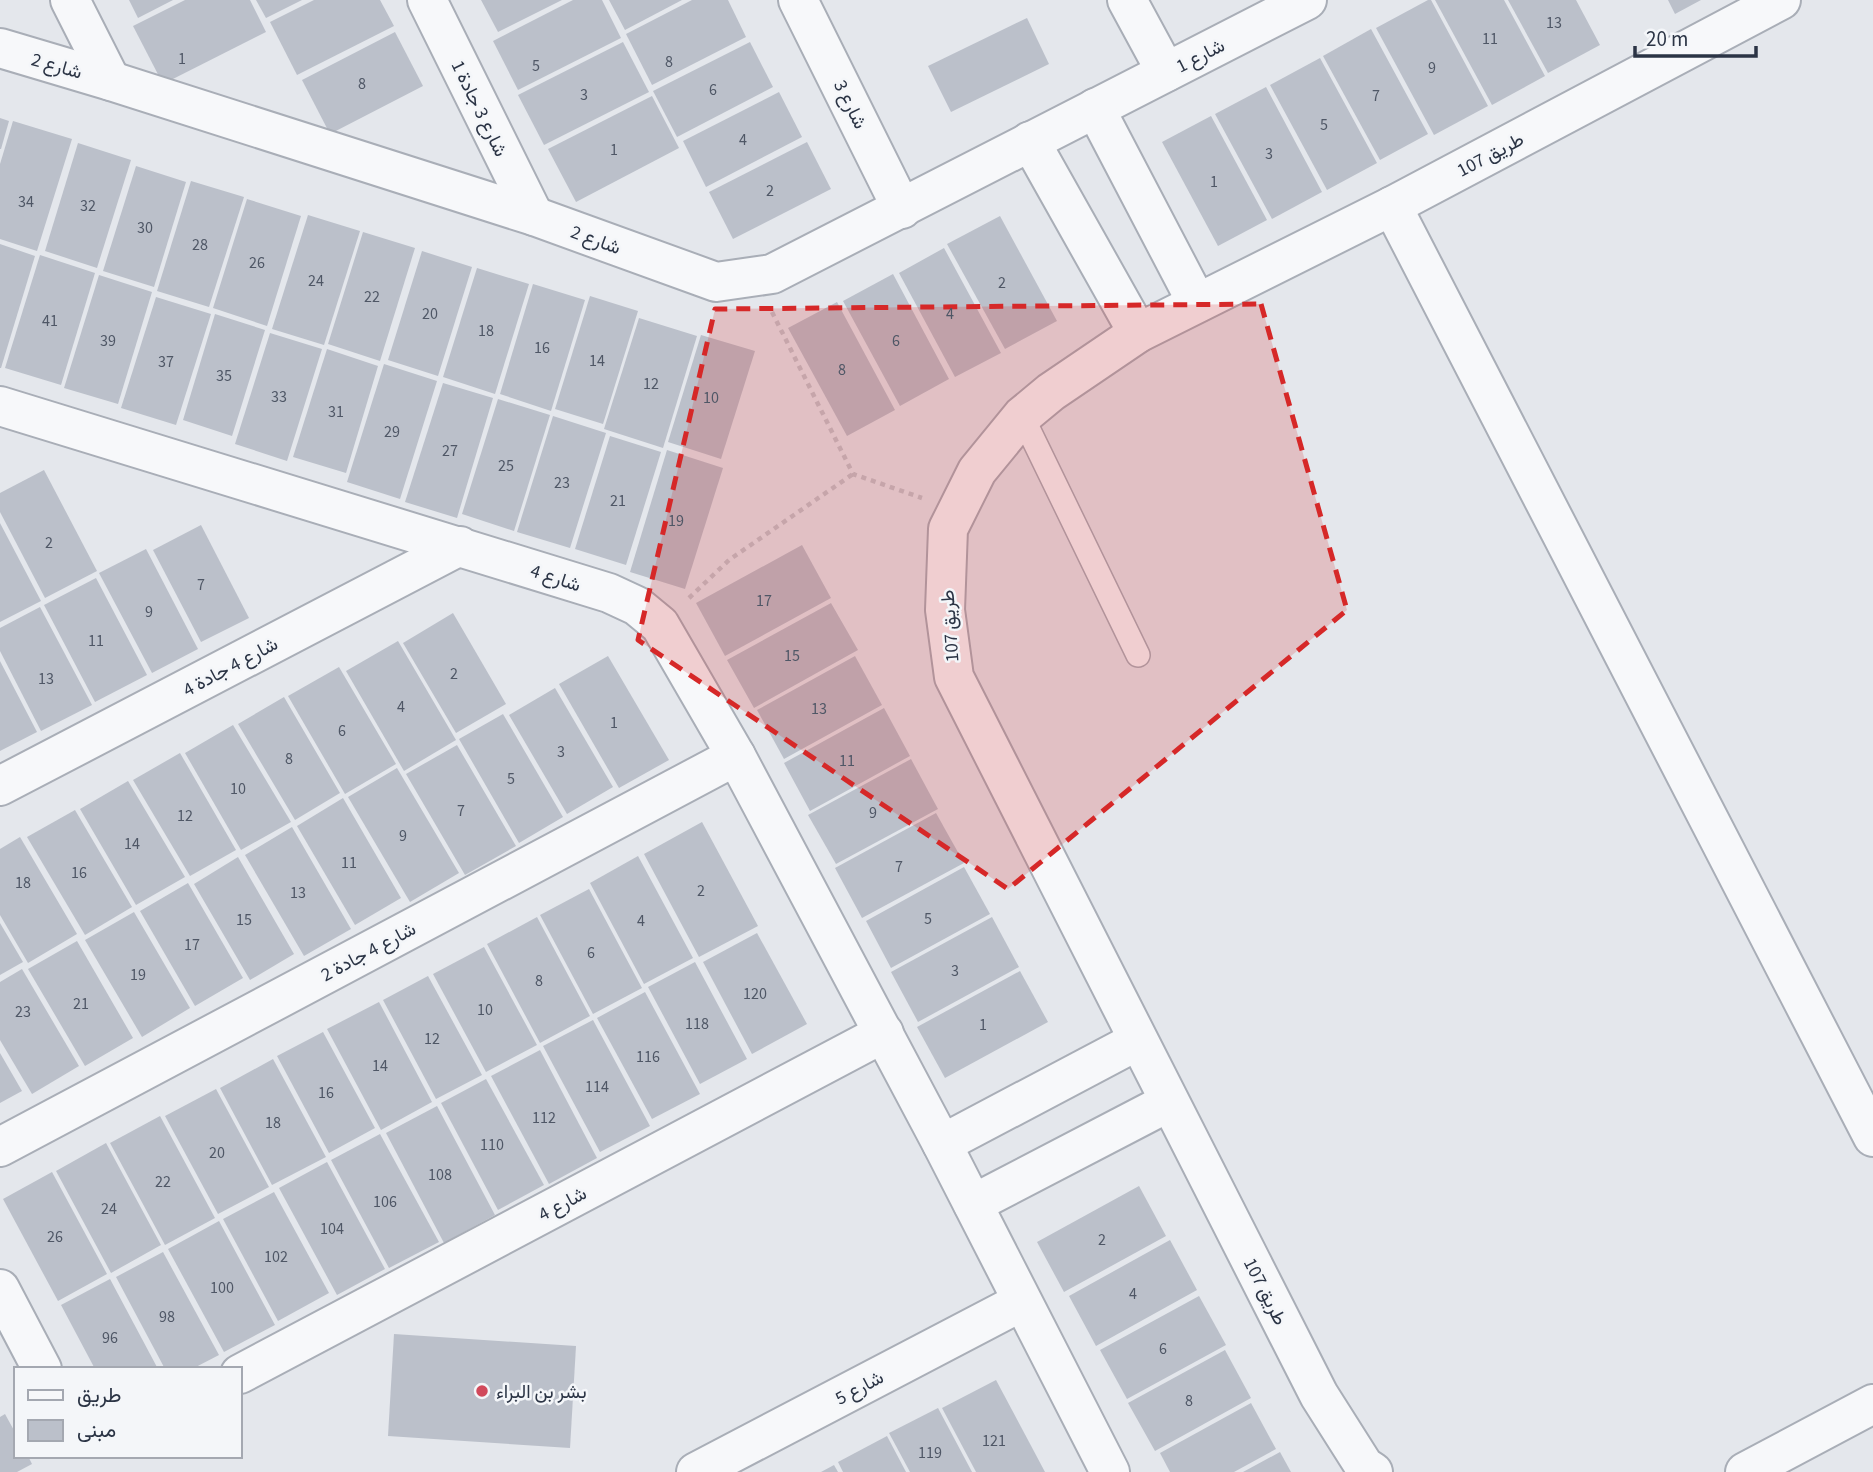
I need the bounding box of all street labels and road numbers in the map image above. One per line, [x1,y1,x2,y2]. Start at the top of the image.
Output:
street label: شارع 1 [1172,33,1230,80]
street label: شارع 2 [28,46,85,87]
street label: شارع 3 جادة 1 [444,56,514,161]
street label: شارع 3 [826,76,873,134]
street label: طريق 107 [1452,126,1529,184]
street label: شارع 2 [567,219,624,262]
street label: شارع 4 [527,558,584,599]
street label: طريق 107 [935,589,966,663]
street label: شارع 4 جادة 4 [178,631,283,704]
street label: شارع 4 جادة 2 [316,916,421,989]
street label: شارع 4 [534,1180,592,1228]
street label: طريق 107 [1236,1253,1293,1330]
street label: شارع 5 [831,1364,889,1412]

